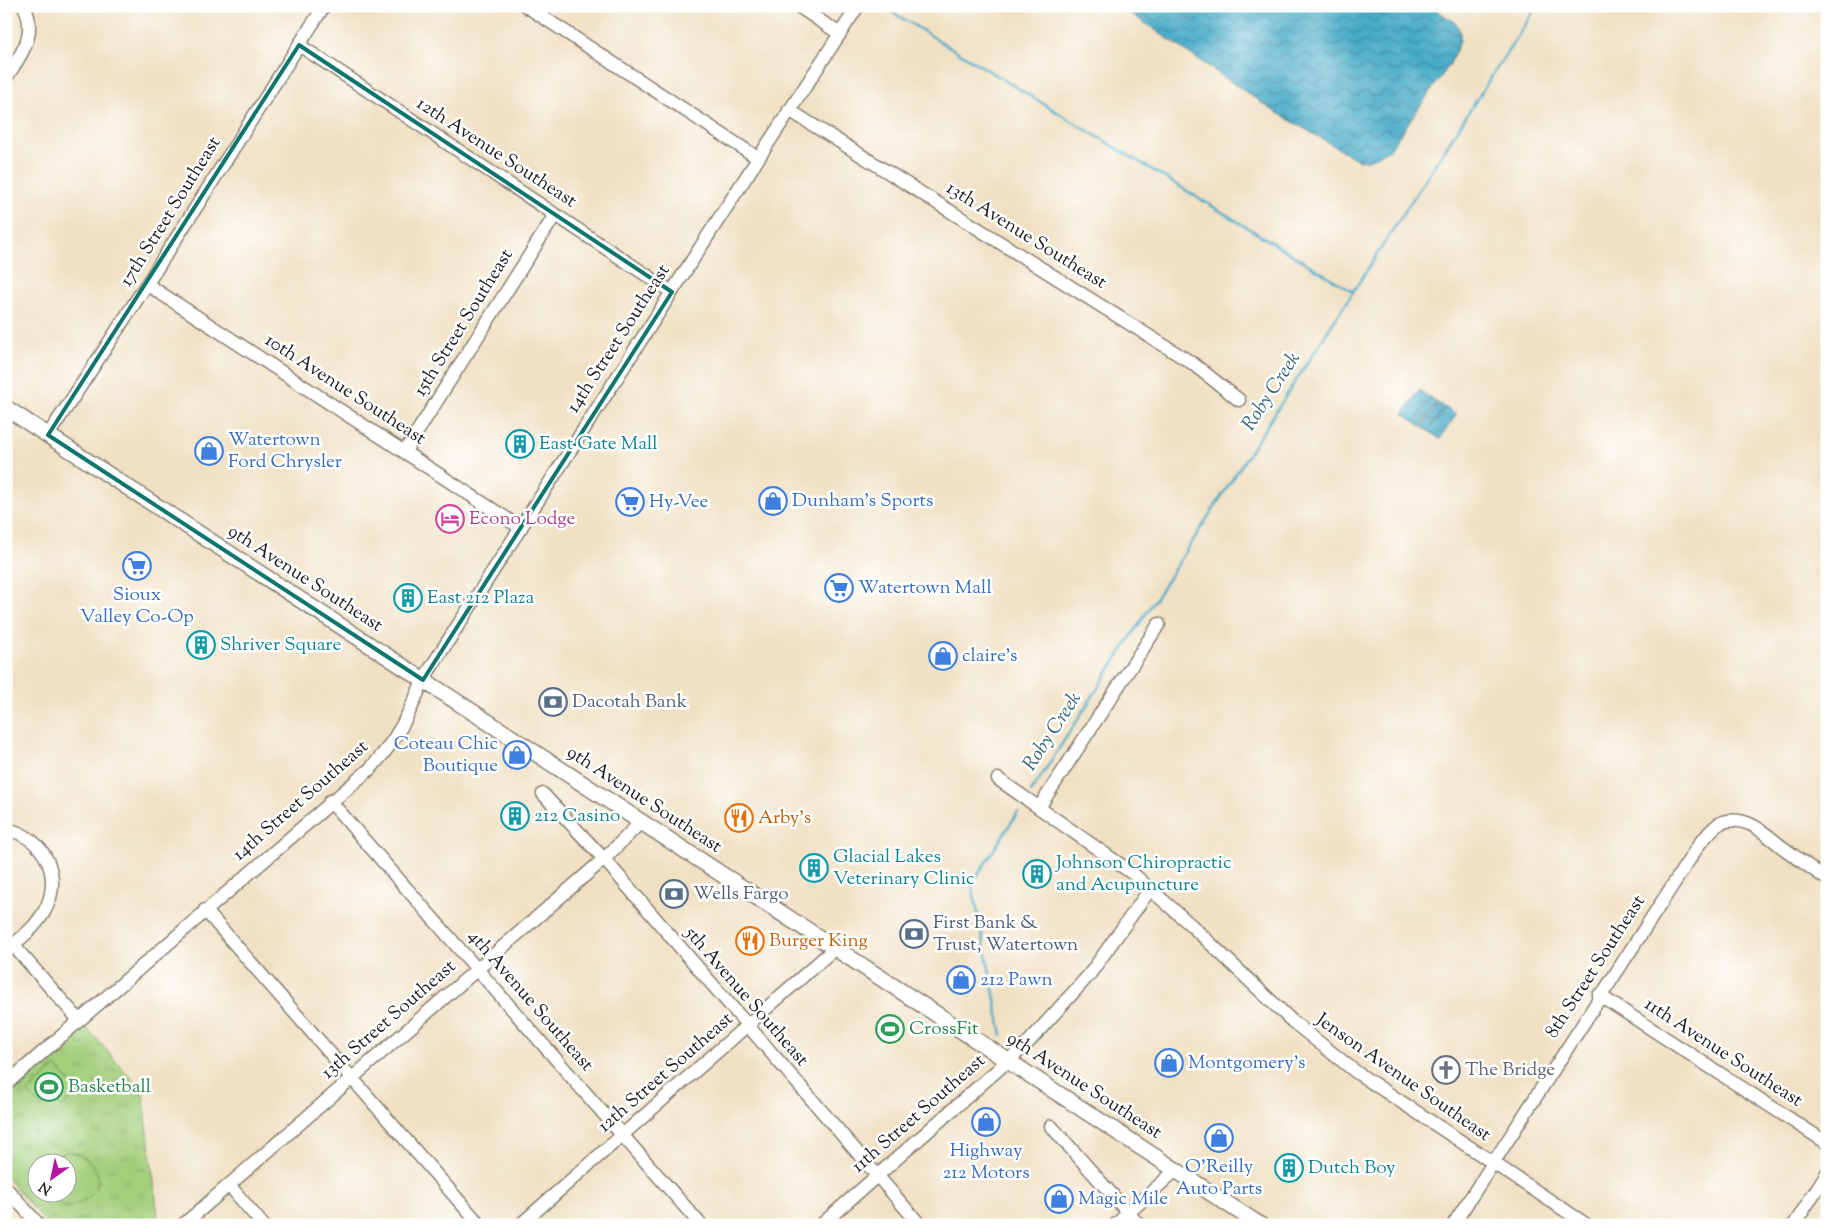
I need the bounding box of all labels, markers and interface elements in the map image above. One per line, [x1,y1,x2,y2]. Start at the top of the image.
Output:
street label: 12th Avenue Southeast [411,91,582,215]
street label: 17th Street Southeast [114,131,228,292]
street label: 13th Avenue Southeast [940,176,1112,297]
street label: 15th Street Southeast [408,244,521,402]
street label: 14th Street Southeast [561,259,678,419]
street label: 10th Avenue Southeast [259,328,431,453]
water label: Roby Creek [1236,347,1308,437]
place label: Watertown Ford Chrysler [228,427,342,476]
building icon: East Gate Mall [505,429,535,459]
place label: East Gate Mall [539,431,658,458]
shop icon: Watertown Ford Chrysler [194,436,224,466]
shop icon: Dunham's Sports [758,486,788,516]
supermarket icon: Hy-Vee [615,487,645,517]
place label: Dunham's Sports [792,488,934,515]
place label: Hy-Vee [649,489,709,516]
hotel icon: Econo Lodge [435,504,465,534]
place label: Econo Lodge [469,506,576,533]
street label: 9th Avenue Southeast [222,519,388,640]
supermarket icon: Sioux Valley Co-Op [122,551,152,581]
supermarket icon: Watertown Mall [824,573,854,603]
place label: Watertown Mall [858,575,992,602]
place label: Sioux Valley Co-Op [80,582,194,631]
building icon: East 212 Plaza [393,583,423,613]
place label: East 212 Plaza [427,585,534,612]
building icon: Shriver Square [186,630,216,660]
place label: Shriver Square [220,632,341,659]
shop icon: claire's [928,641,958,671]
place label: claire's [962,643,1017,670]
bank icon: Dacotah Bank [538,687,568,717]
water label: Roby Creek [1017,687,1089,777]
place label: Dacotah Bank [572,689,688,716]
place label: Coteau Chic Boutique [394,731,498,780]
street label: 14th Street Southeast [227,734,375,868]
shop icon: Coteau Chic Boutique [502,740,532,770]
street label: 9th Avenue Southeast [561,740,727,861]
building icon: 212 Casino [500,801,530,831]
place label: 212 Casino [534,803,620,830]
restaurant icon: Arby's [724,803,754,833]
place label: Arby's [758,805,811,832]
place label: Glacial Lakes Veterinary Clinic [833,844,975,893]
place label: Johnson Chiropractic and Acupuncture [1055,850,1232,899]
building icon: Glacial Lakes Veterinary Clinic [799,853,829,883]
building icon: Johnson Chiropractic and Acupuncture [1022,859,1052,889]
bank icon: Wells Fargo [659,879,689,909]
place label: Wells Fargo [693,881,789,908]
street label: 8th Street Southeast [1539,890,1653,1044]
place label: First Bank & Trust, Watertown [933,910,1078,959]
bank icon: First Bank & Trust, Watertown [899,919,929,949]
street label: 5th Avenue Southeast [677,920,815,1073]
street label: 4th Avenue Southeast [461,924,600,1078]
restaurant icon: Burger King [735,926,765,956]
place label: Burger King [769,928,868,955]
street label: 13th Street Southeast [316,954,463,1086]
shop icon: 212 Pawn [946,965,976,995]
place label: 212 Pawn [980,967,1053,994]
street label: 11th Avenue Southeast [1639,992,1808,1115]
street label: 12th Street Southeast [592,1006,740,1140]
street label: Jenson Avenue Southeast [1309,1007,1496,1149]
sports icon: CrossFit [875,1014,905,1044]
place label: CrossFit [909,1016,979,1043]
street label: 9th Avenue Southeast [1001,1026,1167,1147]
street label: 11th Street Southeast [846,1048,992,1180]
shop icon: Montgomery's [1154,1048,1184,1078]
place label: Montgomery's [1188,1050,1306,1077]
church icon: The Bridge [1431,1055,1461,1085]
place label: The Bridge [1465,1057,1555,1084]
sports icon: Basketball [34,1072,64,1102]
place label: Basketball [68,1074,151,1101]
shop icon: Highway 212 Motors [971,1107,1001,1137]
shop icon: O'Reilly Auto Parts [1204,1123,1234,1153]
place label: Highway 212 Motors [942,1138,1030,1187]
building icon: Dutch Boy [1274,1153,1304,1183]
north arrow [28,1154,78,1204]
place label: O'Reilly Auto Parts [1176,1154,1262,1203]
place label: Dutch Boy [1308,1155,1396,1182]
text: N [36,1176,56,1199]
shop icon: Magic Mile [1044,1184,1074,1214]
place label: Magic Mile [1078,1186,1168,1213]

